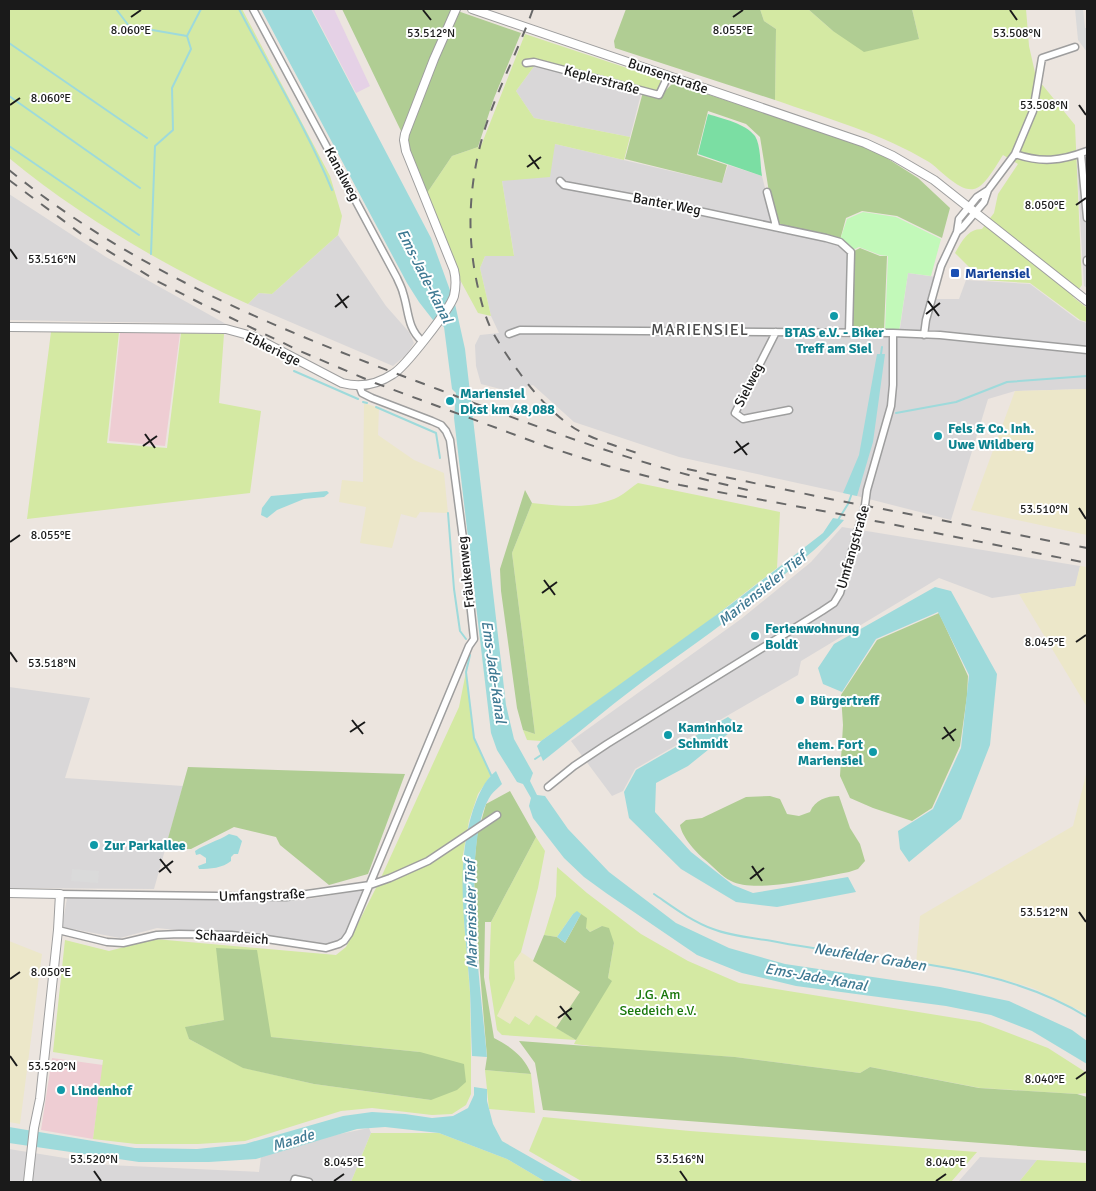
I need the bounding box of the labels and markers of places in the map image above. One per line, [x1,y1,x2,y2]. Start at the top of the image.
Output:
place label: Mariensiel [965,265,1031,282]
marker: Mariensiel [949,267,961,279]
marker: BTAS e.V. - Biker Treff am Siel [828,310,840,322]
place label: BTAS e.V. - Biker Treff am Siel [784,324,884,357]
place label: Mariensiel Dkst km 48,088 [460,385,555,418]
marker: Mariensiel Dkst km 48,088 [444,395,456,407]
place label: Fels & Co. Inh. Uwe Wildberg [948,420,1034,453]
marker: Fels & Co. Inh. Uwe Wildberg [932,430,944,442]
place label: Ferienwohnung Boldt [765,620,860,653]
marker: Ferienwohnung Boldt [749,630,761,642]
place label: Bürgertreff [810,692,880,709]
marker: Bürgertreff [794,694,806,706]
place label: Kaminholz Schmidt [678,719,743,752]
marker: Kaminholz Schmidt [662,729,674,741]
place label: ehem. Fort Mariensiel [797,736,864,769]
marker: ehem. Fort Mariensiel [867,746,879,758]
place label: Zur Parkallee [104,837,186,854]
marker: Zur Parkallee [88,839,100,851]
place label: Lindenhof [71,1082,133,1099]
marker: Lindenhof [55,1084,67,1096]

